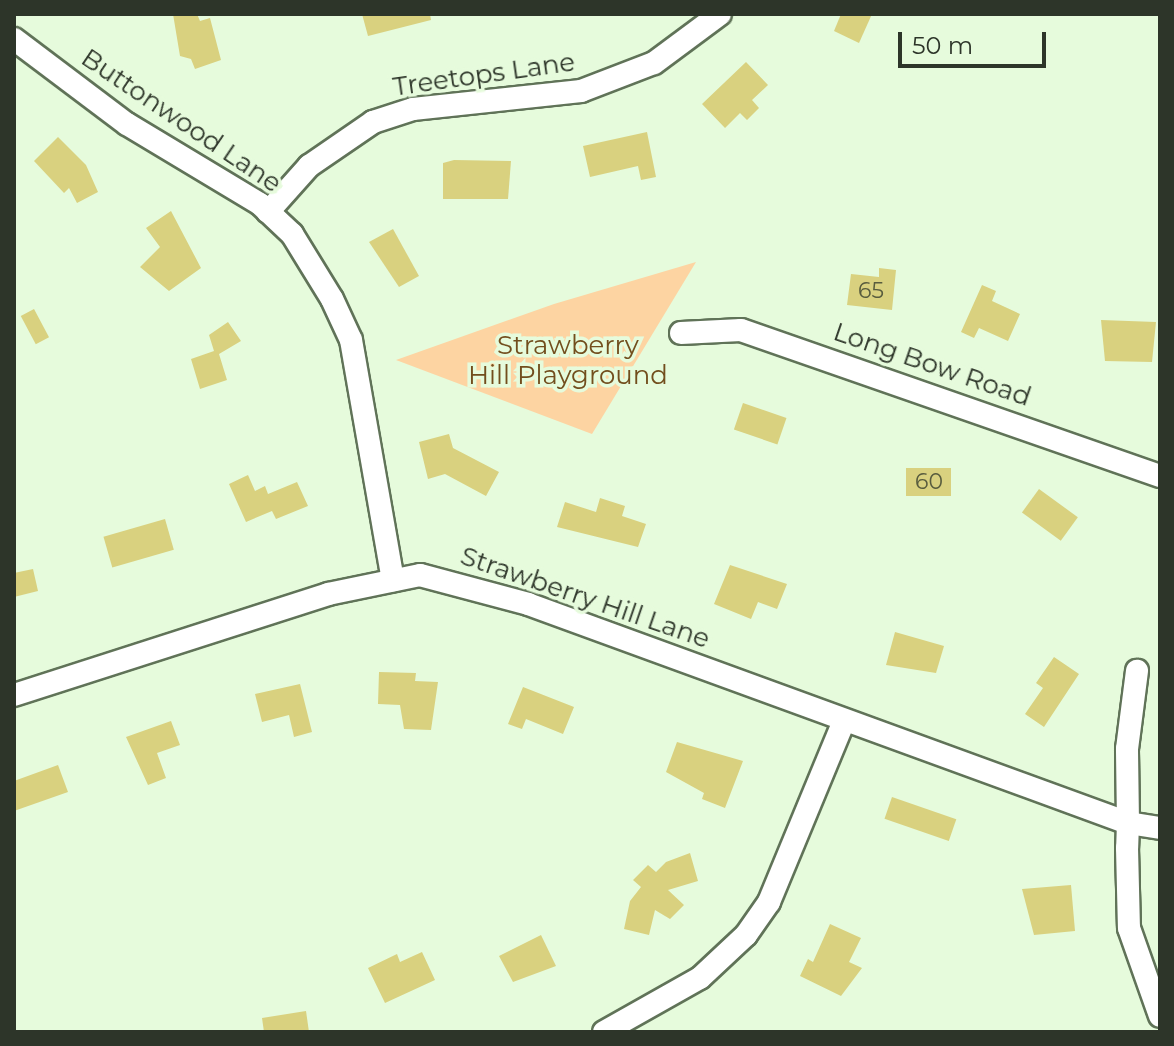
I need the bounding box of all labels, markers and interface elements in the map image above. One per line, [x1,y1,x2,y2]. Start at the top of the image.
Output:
scale bar [902,16,1050,66]
text: 50 m [912,31,973,60]
street label: Buttonwood Lane [75,43,287,199]
street label: Treetops Lane [391,47,577,103]
house number: 65 [858,278,884,304]
street label: Long Bow Road [829,317,1035,413]
park label: Strawberry Hill Playground [468,330,668,392]
house number: 60 [915,469,943,495]
street label: Strawberry Hill Lane [456,541,714,655]

